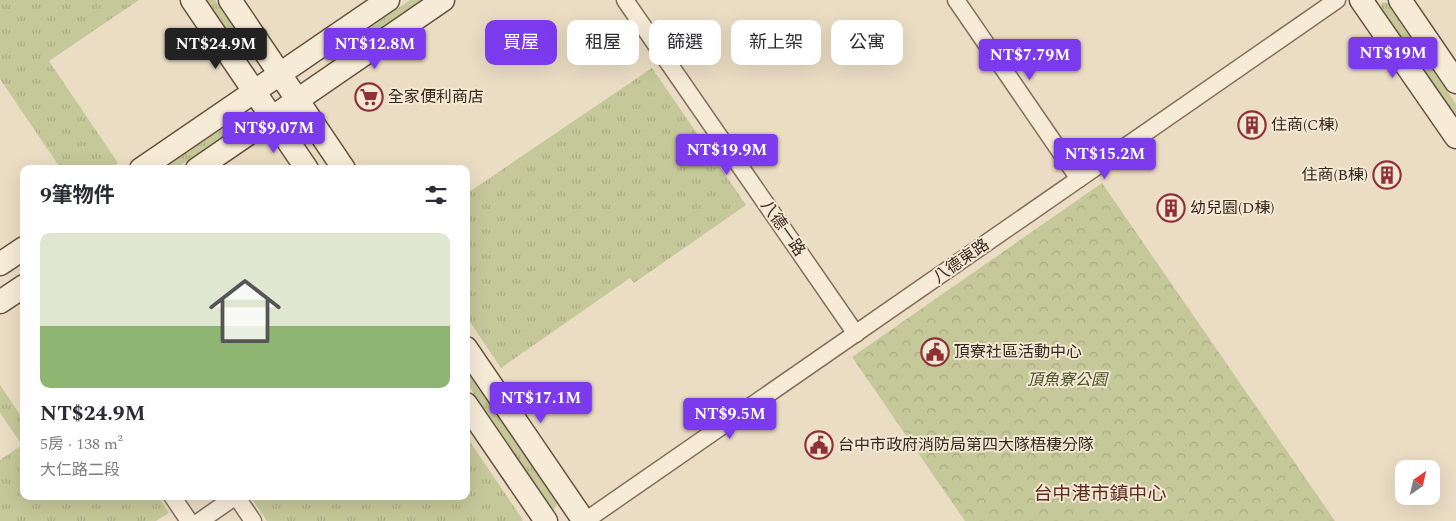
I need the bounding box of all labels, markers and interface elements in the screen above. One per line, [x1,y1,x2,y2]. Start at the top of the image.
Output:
chip: 買屋 [485,20,557,65]
chip: 租屋 [567,20,639,65]
chip: 篩選 [649,20,721,65]
chip: 新上架 [731,20,821,65]
chip: 公寓 [831,20,903,65]
pin: NT$24.9M [164,28,268,70]
pin: NT$12.8M [323,28,427,70]
text: NT$24.9M [176,32,256,56]
text: NT$12.8M [335,32,415,56]
pin: NT$19M [1352,36,1434,79]
pin: NT$7.79M [978,38,1082,81]
text: NT$19M [1359,41,1427,65]
text: NT$7.79M [990,43,1070,67]
supermarket icon: 全家便利商店 [354,82,384,112]
place label: 全家便利商店 [388,85,484,109]
building icon: 住商(C棟) [1237,110,1267,140]
pin: NT$9.07M [222,112,326,154]
place label: 住商(C棟) [1271,113,1339,137]
text: NT$9.07M [234,116,314,140]
pin: NT$19.9M [675,134,779,176]
text: NT$19.9M [687,138,767,162]
pin: NT$15.2M [1053,138,1157,180]
text: NT$15.2M [1065,142,1145,166]
building icon: 住商(B棟) [1372,160,1402,190]
place label: 住商(B棟) [1301,163,1368,187]
text: 9筆物件 [40,180,115,212]
icon: filters [422,181,450,209]
building icon: 幼兒園(D棟) [1156,193,1186,223]
street label: 八德一路 [755,195,811,261]
place label: 幼兒園(D棟) [1190,196,1274,220]
street label: 八德東路 [928,233,994,289]
icon: home [200,266,290,356]
public building icon: 頂寮社區活動中心 [920,337,950,367]
place label: 頂寮社區活動中心 [954,340,1082,364]
park label: 頂魚寮公園 [1027,368,1109,392]
pin: NT$17.1M [489,382,593,424]
text: NT$17.1M [501,386,581,410]
text: NT$24.9M [40,398,146,430]
pin: NT$9.5M [684,398,776,440]
text: NT$9.5M [694,402,766,426]
public building icon: 台中市政府消防局第四大隊梧棲分隊 [804,430,834,460]
text: 5房 · 138 m² [40,432,123,456]
place label: 台中市政府消防局第四大隊梧棲分隊 [838,433,1094,457]
text: 大仁路二段 [40,458,120,482]
north arrow [1395,460,1440,505]
map controls [1395,460,1440,505]
district label: 台中港市鎮中心 [1033,480,1167,509]

